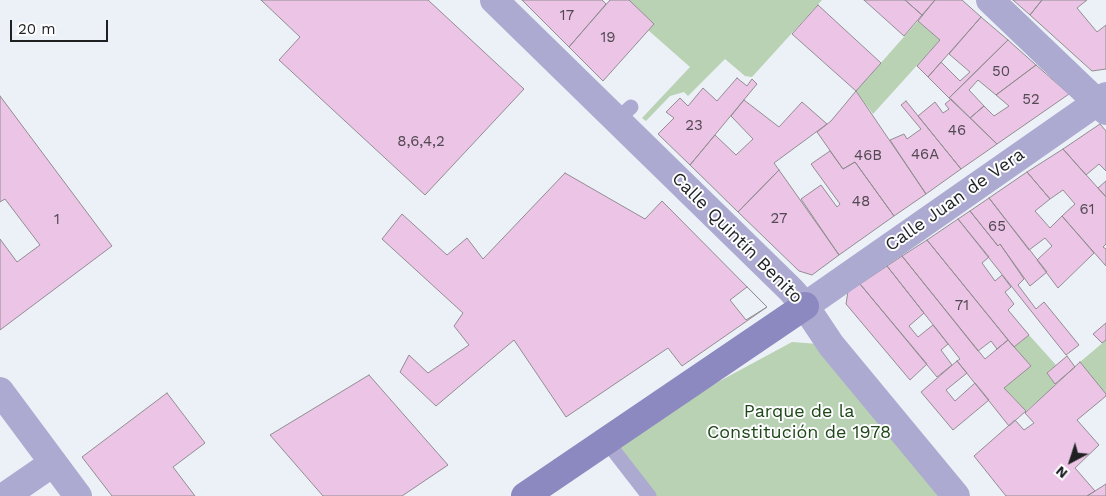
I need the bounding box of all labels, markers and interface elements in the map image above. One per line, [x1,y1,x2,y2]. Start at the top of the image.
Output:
house number: 17 [560,7,574,25]
scale bar [12,10,110,42]
text: 20 m [18,20,56,38]
house number: 19 [600,29,616,47]
house number: 50 [992,63,1010,81]
house number: 52 [1022,91,1040,109]
house number: 23 [685,117,703,135]
house number: 46 [948,122,966,140]
house number: 8,6,4,2 [397,133,445,151]
street label: Calle Juan de Vera [881,144,1029,256]
house number: 46A [911,146,939,164]
house number: 46B [854,147,882,165]
street label: Calle Quintín Benito [667,168,807,308]
house number: 48 [852,193,870,211]
house number: 61 [1080,201,1094,219]
house number: 27 [771,210,787,228]
house number: 1 [54,211,60,229]
house number: 65 [988,218,1006,236]
house number: 71 [955,297,969,315]
park label: Parque de la Constitución de 1978 [707,401,891,444]
north arrow [1046,436,1096,486]
text: N [1052,463,1070,482]

